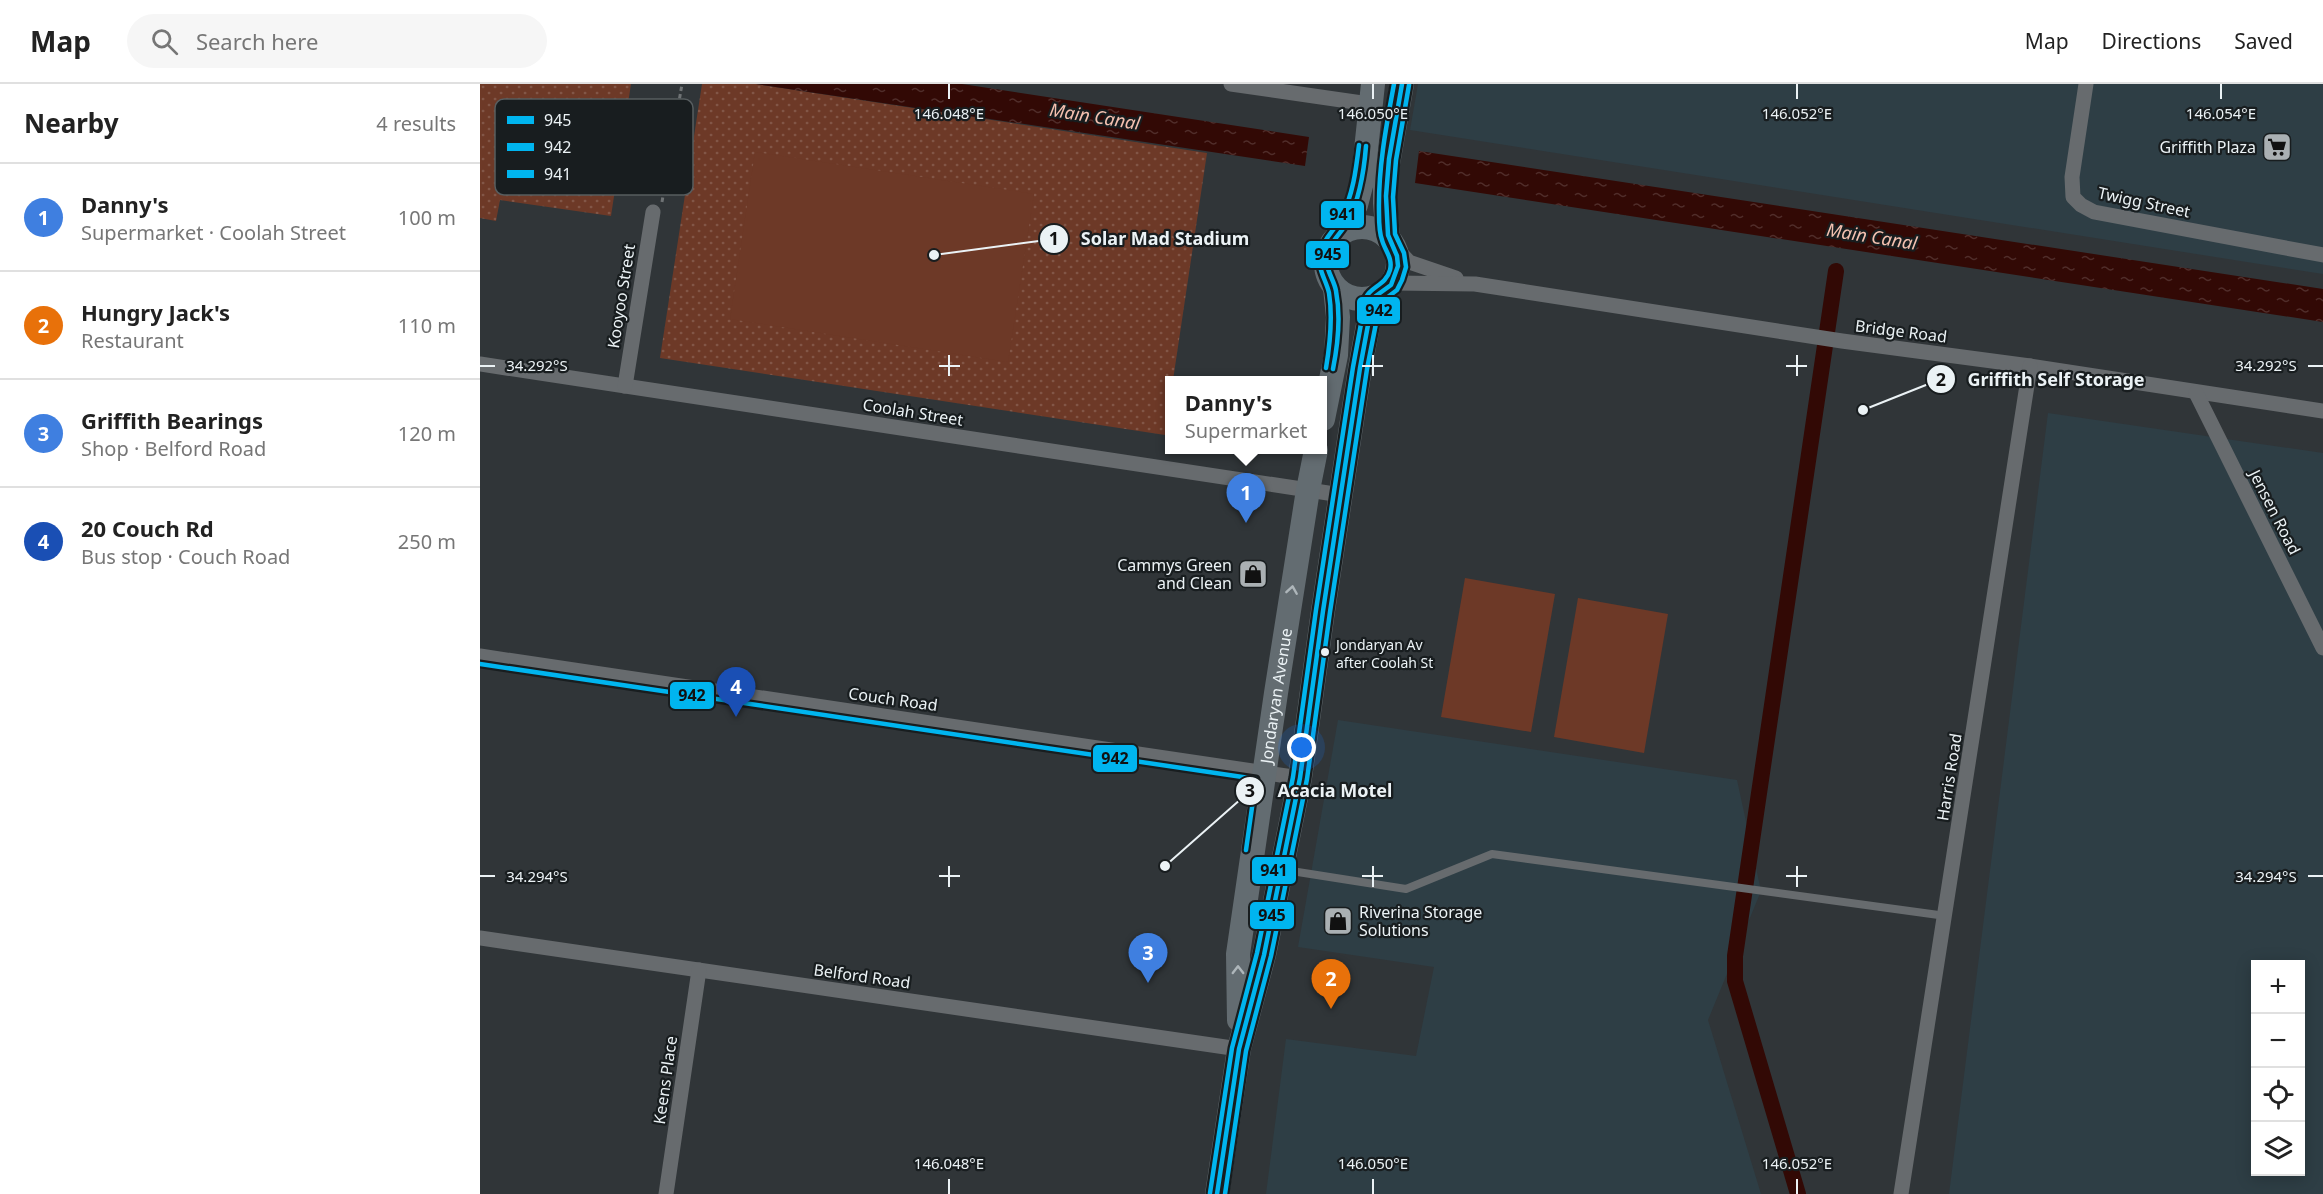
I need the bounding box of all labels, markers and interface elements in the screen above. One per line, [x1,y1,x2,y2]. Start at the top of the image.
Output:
search box [127,14,547,68]
text: Map [30,22,91,60]
icon: search [148,25,181,58]
text: Search here [196,26,318,56]
text: Map [2025,27,2069,55]
text: Directions [2102,27,2201,55]
text: Saved [2234,27,2293,55]
water label: Main Canal [1048,97,1142,135]
legend [495,99,693,195]
text: 146.048°E [914,103,984,123]
text: 146.050°E [1338,103,1408,123]
text: 146.052°E [1762,103,1832,123]
text: 146.054°E [2186,103,2256,123]
text: Nearby [24,105,119,141]
text: 945 [544,109,571,131]
text: 4 results [376,110,456,137]
supermarket icon: Griffith Plaza [2261,131,2293,163]
text: 942 [544,136,571,158]
place label: Griffith Plaza [2159,136,2256,158]
text: 941 [544,163,571,185]
street label: Twigg Street [2096,181,2192,223]
text: Danny's [81,189,169,219]
line badge: 941 [1320,200,1365,229]
text: 941 [1329,203,1357,225]
text: 1 [38,204,49,231]
text: 100 m [398,204,456,231]
water label: Main Canal [1825,217,1919,255]
text: Supermarket · Coolah Street [81,219,346,246]
callout: Solar Mad Stadium [1039,221,1262,257]
text: 1 [1049,226,1059,250]
text: Solar Mad Stadium [1081,226,1249,250]
line badge: 945 [1305,240,1350,269]
street label: Kooyoo Street [602,242,640,350]
text: 945 [1314,243,1342,265]
line badge: 942 [1356,296,1401,325]
text: Hungry Jack's [81,297,230,327]
text: 942 [1365,299,1393,321]
text: 2 [38,312,49,339]
text: 110 m [398,312,456,339]
street label: Bridge Road [1854,314,1948,348]
text: Restaurant [81,327,184,354]
text: 34.292°S [506,355,568,375]
text: 34.292°S [2235,355,2297,375]
callout: Griffith Self Storage [1926,361,2157,397]
text: 2 [1936,367,1946,391]
text: Griffith Self Storage [1967,367,2145,391]
popup [1165,376,1327,454]
text: Danny's [1185,387,1272,417]
street label: Coolah Street [861,393,965,431]
text: Griffith Bearings [81,405,263,435]
text: Supermarket [1185,417,1307,444]
text: 3 [38,420,49,447]
text: 120 m [398,420,456,447]
text: Shop · Belford Road [81,435,266,462]
street label: Jensen Road [2243,464,2306,558]
pin: 1 [1226,474,1266,523]
text: 20 Couch Rd [81,513,214,543]
text: 4 [38,528,49,555]
text: 250 m [398,528,456,555]
text: Bus stop · Couch Road [81,543,290,570]
place label: Cammys Green and Clean [1117,554,1232,594]
shop icon: Cammys Green and Clean [1237,558,1269,590]
one-way arrow [1286,586,1298,595]
street label: Jondaryan Avenue [1255,626,1297,767]
place label: Jondaryan Av after Coolah St [1334,635,1433,672]
marker: Jondaryan Av after Coolah St [1319,646,1331,658]
pin: 4 [716,668,756,717]
line badge: 942 [669,681,715,710]
street label: Couch Road [847,682,939,716]
text: 942 [678,684,706,706]
street label: Harris Road [1931,732,1967,822]
your location [1287,733,1316,762]
line badge: 942 [1092,744,1138,773]
text: 942 [1101,747,1129,769]
callout: Acacia Motel [1235,773,1404,809]
text: 3 [1245,778,1255,802]
text: Acacia Motel [1278,778,1392,802]
line badge: 941 [1251,856,1297,885]
text: 941 [1260,859,1288,881]
text: 34.294°S [506,866,568,886]
text: 34.294°S [2235,866,2297,886]
line badge: 945 [1249,901,1295,930]
place label: Riverina Storage Solutions [1359,901,1482,941]
text: 945 [1258,904,1286,926]
shop icon: Riverina Storage Solutions [1322,905,1354,937]
pin: 3 [1128,934,1168,983]
street label: Belford Road [812,958,912,994]
pin: 2 [1312,960,1350,1009]
map controls [2251,960,2305,1176]
button: + [2251,960,2305,1014]
one-way arrow [1232,965,1244,974]
button: − [2251,1014,2305,1068]
street label: Keens Place [648,1034,682,1126]
button: locate [2251,1068,2305,1122]
button: layers [2251,1122,2305,1176]
text: 146.048°E [914,1153,984,1173]
text: 146.050°E [1338,1153,1408,1173]
text: 146.052°E [1762,1153,1832,1173]

